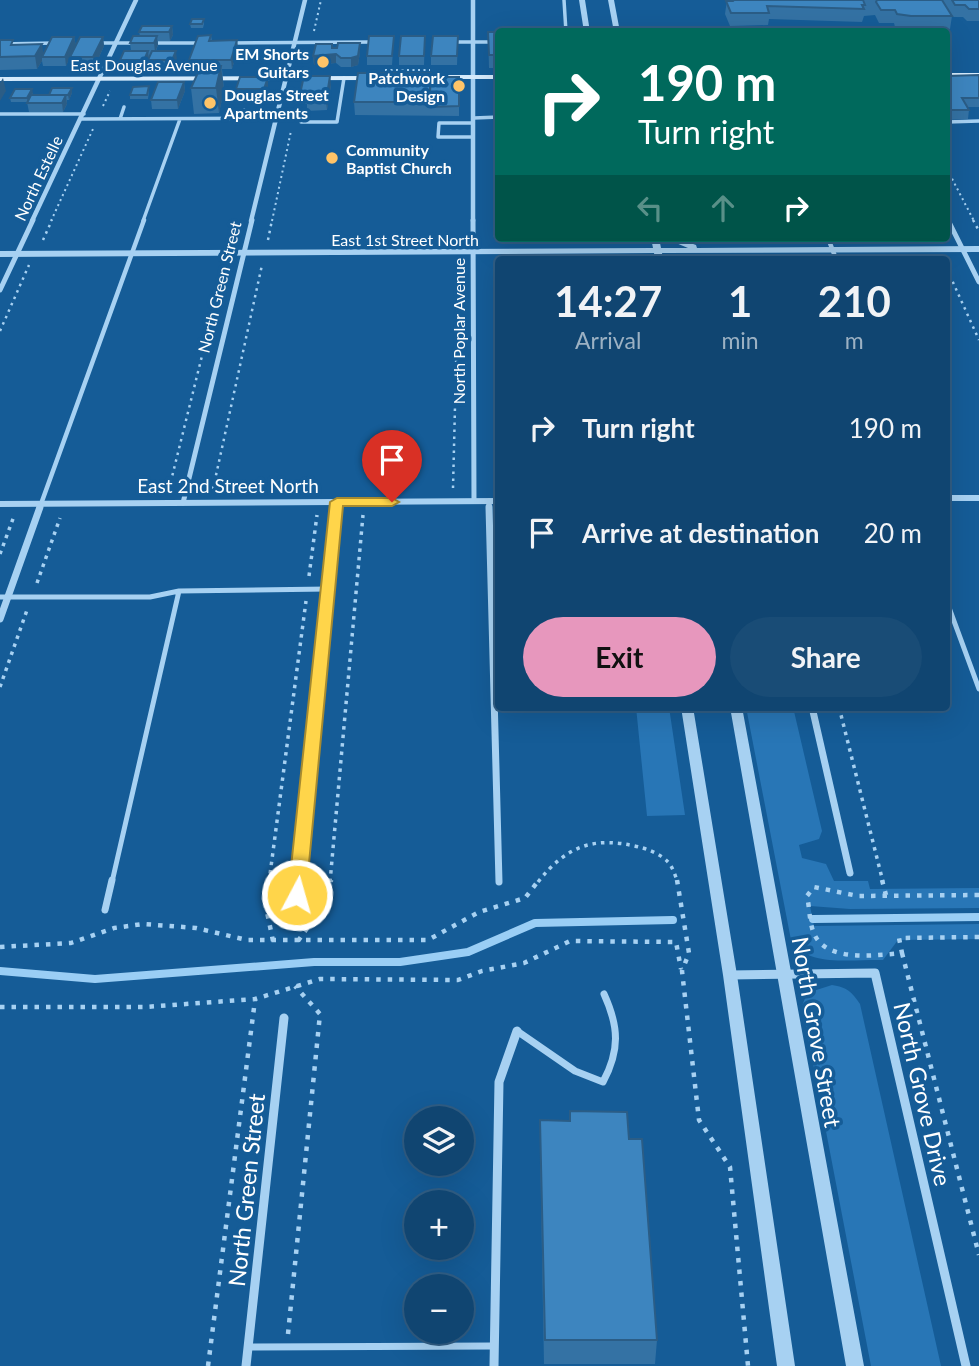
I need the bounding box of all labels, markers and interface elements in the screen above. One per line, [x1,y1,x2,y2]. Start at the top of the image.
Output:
place label: EM Shorts Guitars [235,44,309,81]
text: 190 m [638,53,776,111]
marker: EM Shorts Guitars [315,54,331,70]
street label: East Douglas Avenue [70,55,218,74]
icon: right [523,56,614,147]
place label: Patchwork Design [368,68,445,105]
marker: Patchwork Design [451,78,467,94]
place label: Douglas Street Apartments [223,85,329,122]
marker: Douglas Street Apartments [202,95,218,111]
text: Turn right [638,112,774,151]
street label: North Estelle [10,132,66,224]
place label: Community Baptist Church [346,140,452,177]
marker: Community Baptist Church [324,150,340,166]
icon: left [631,189,669,227]
icon: ahead [704,189,742,227]
icon: right [777,189,815,227]
street label: North Green Street [193,219,245,355]
street label: East 1st Street North [331,230,479,249]
street label: North Poplar Avenue [449,258,468,404]
text: 14:27 [554,276,662,326]
text: 1 [728,276,752,326]
text: 210 [818,276,891,326]
text: Arrival [575,326,641,354]
text: min [721,326,759,354]
text: m [845,326,864,354]
icon: right [523,409,561,447]
text: Turn right [582,412,695,444]
text: 190 m [849,412,922,444]
pin [362,430,422,502]
icon: arrive [373,441,411,479]
street label: East 2nd Street North [137,474,319,497]
icon: arrive [523,514,561,552]
text: Arrive at destination [582,517,819,549]
text: 20 m [864,517,922,549]
button: Exit [523,617,716,697]
button: Share [730,617,922,697]
position arrow [260,858,334,932]
street label: North Grove Street [786,935,848,1130]
street label: North Grove Drive [888,1000,958,1188]
street label: North Green Street [222,1091,270,1288]
map controls [404,1106,474,1344]
button: layers [404,1106,474,1176]
button: + [404,1190,474,1260]
button: − [404,1274,474,1344]

